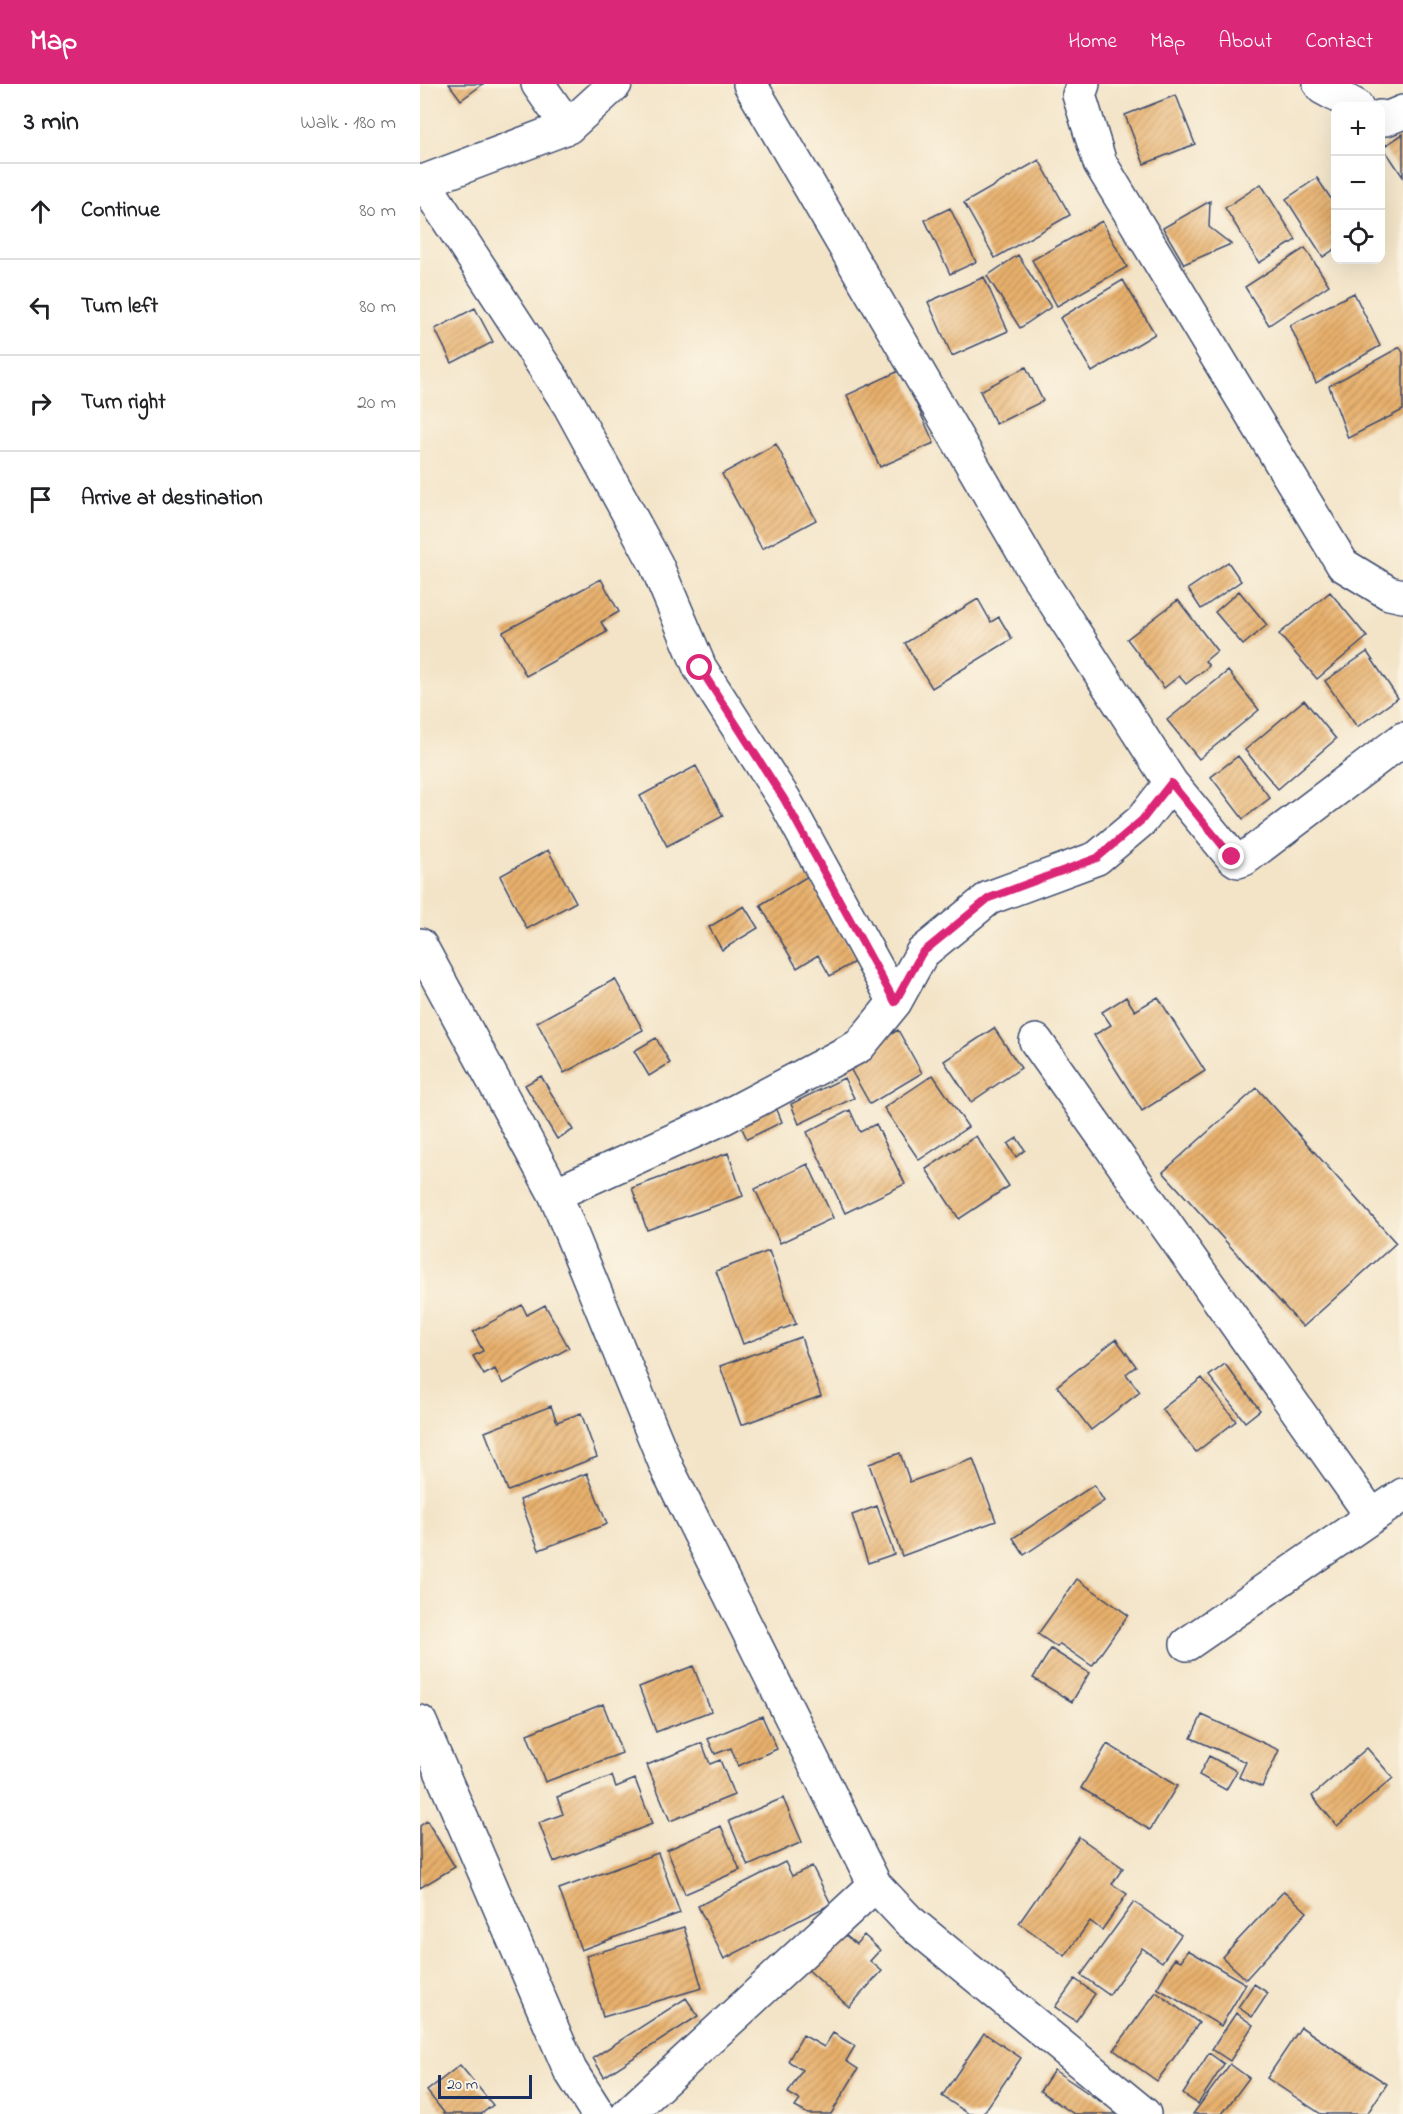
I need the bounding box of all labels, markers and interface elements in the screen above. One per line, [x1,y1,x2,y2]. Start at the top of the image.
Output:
text: Map [30,22,77,63]
text: Home [1068,27,1117,57]
text: Map [1150,27,1185,57]
text: About [1218,27,1272,57]
text: Contact [1305,27,1373,57]
map controls [1331,102,1385,264]
button: + [1331,102,1385,156]
text: 3 min [24,104,79,142]
text: Walk · 180 m [300,109,396,138]
button: − [1331,156,1385,210]
icon: ahead [24,195,57,228]
text: Continue [81,195,160,227]
text: 80 m [359,197,396,226]
button: locate [1331,210,1385,264]
icon: left [24,291,57,324]
text: Turn left [81,291,158,323]
text: 80 m [359,293,396,322]
icon: right [24,387,57,420]
text: Turn right [81,387,166,419]
text: 20 m [357,389,396,418]
icon: arrive [24,483,57,516]
text: Arrive at destination [81,483,263,515]
route start [686,654,712,680]
route end [1218,843,1244,869]
scale bar [438,2072,532,2100]
text: 20 m [447,2073,478,2097]

